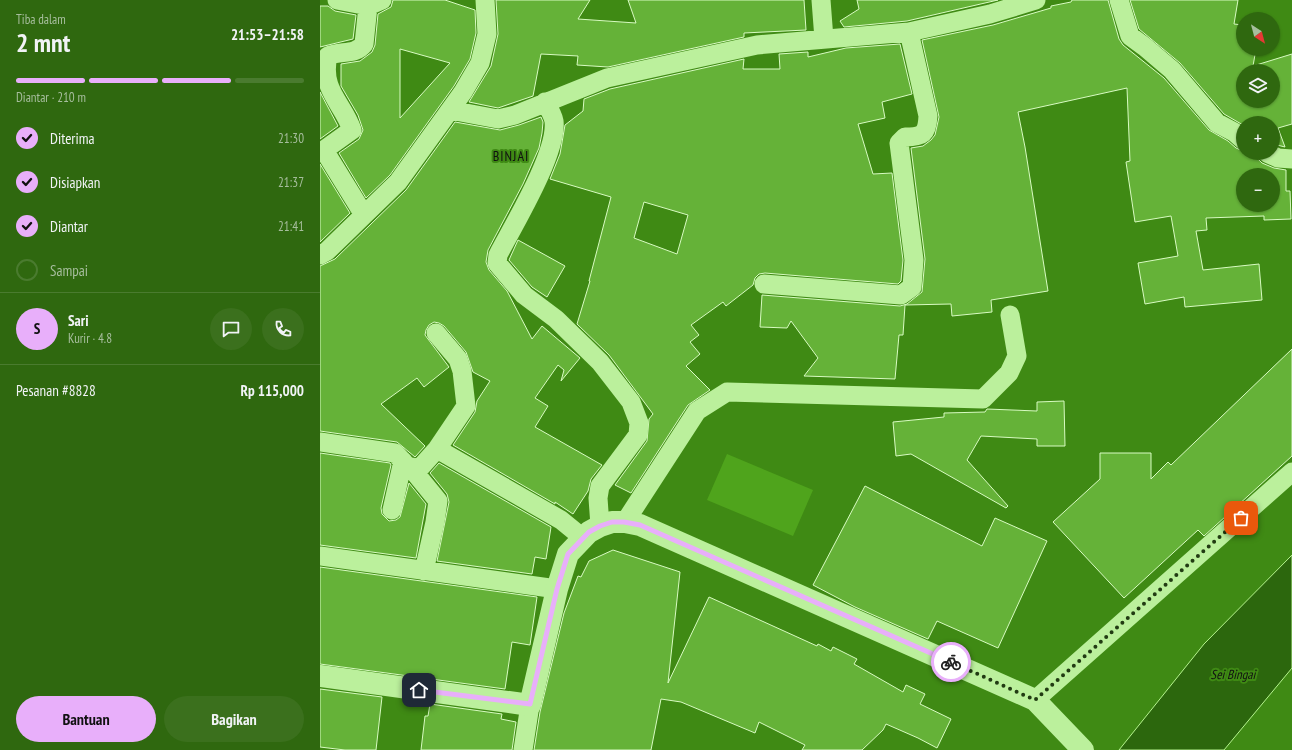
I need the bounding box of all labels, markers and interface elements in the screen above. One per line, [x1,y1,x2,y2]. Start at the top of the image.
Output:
text: Tiba dalam [16,11,66,28]
north arrow [1236,12,1280,56]
map controls [1236,12,1280,212]
text: 21:53–21:58 [231,25,304,44]
text: 2 mnt [16,26,70,59]
button: layers [1236,64,1280,108]
text: Diantar · 210 m [16,89,86,106]
button: + [1236,116,1280,160]
icon: check [16,127,38,149]
text: Diterima [50,129,94,148]
text: 21:30 [278,130,304,147]
district label: BINJAI [493,147,529,165]
button: − [1236,168,1280,212]
icon: check [16,171,38,193]
text: Disiapkan [50,173,100,192]
text: 21:37 [278,174,304,191]
icon: check [16,215,38,237]
text: Diantar [50,217,88,236]
text: 21:41 [278,218,304,235]
text: Sampai [50,261,88,280]
button: chat [210,308,252,350]
button: phone [262,308,304,350]
text: Sari [68,311,89,330]
text: S [34,319,40,338]
text: Kurir · 4.8 [68,330,112,347]
text: Pesanan #8828 [16,381,96,400]
text: Rp 115,000 [240,381,304,400]
pin [1224,501,1258,535]
icon: bag [1230,507,1252,529]
courier [931,642,971,682]
icon: bike [940,651,962,673]
water label: Sei Bingai [1211,666,1258,683]
pin [402,673,436,707]
icon: home [408,679,430,701]
button: Bantuan [16,696,156,742]
button: Bagikan [164,696,304,742]

